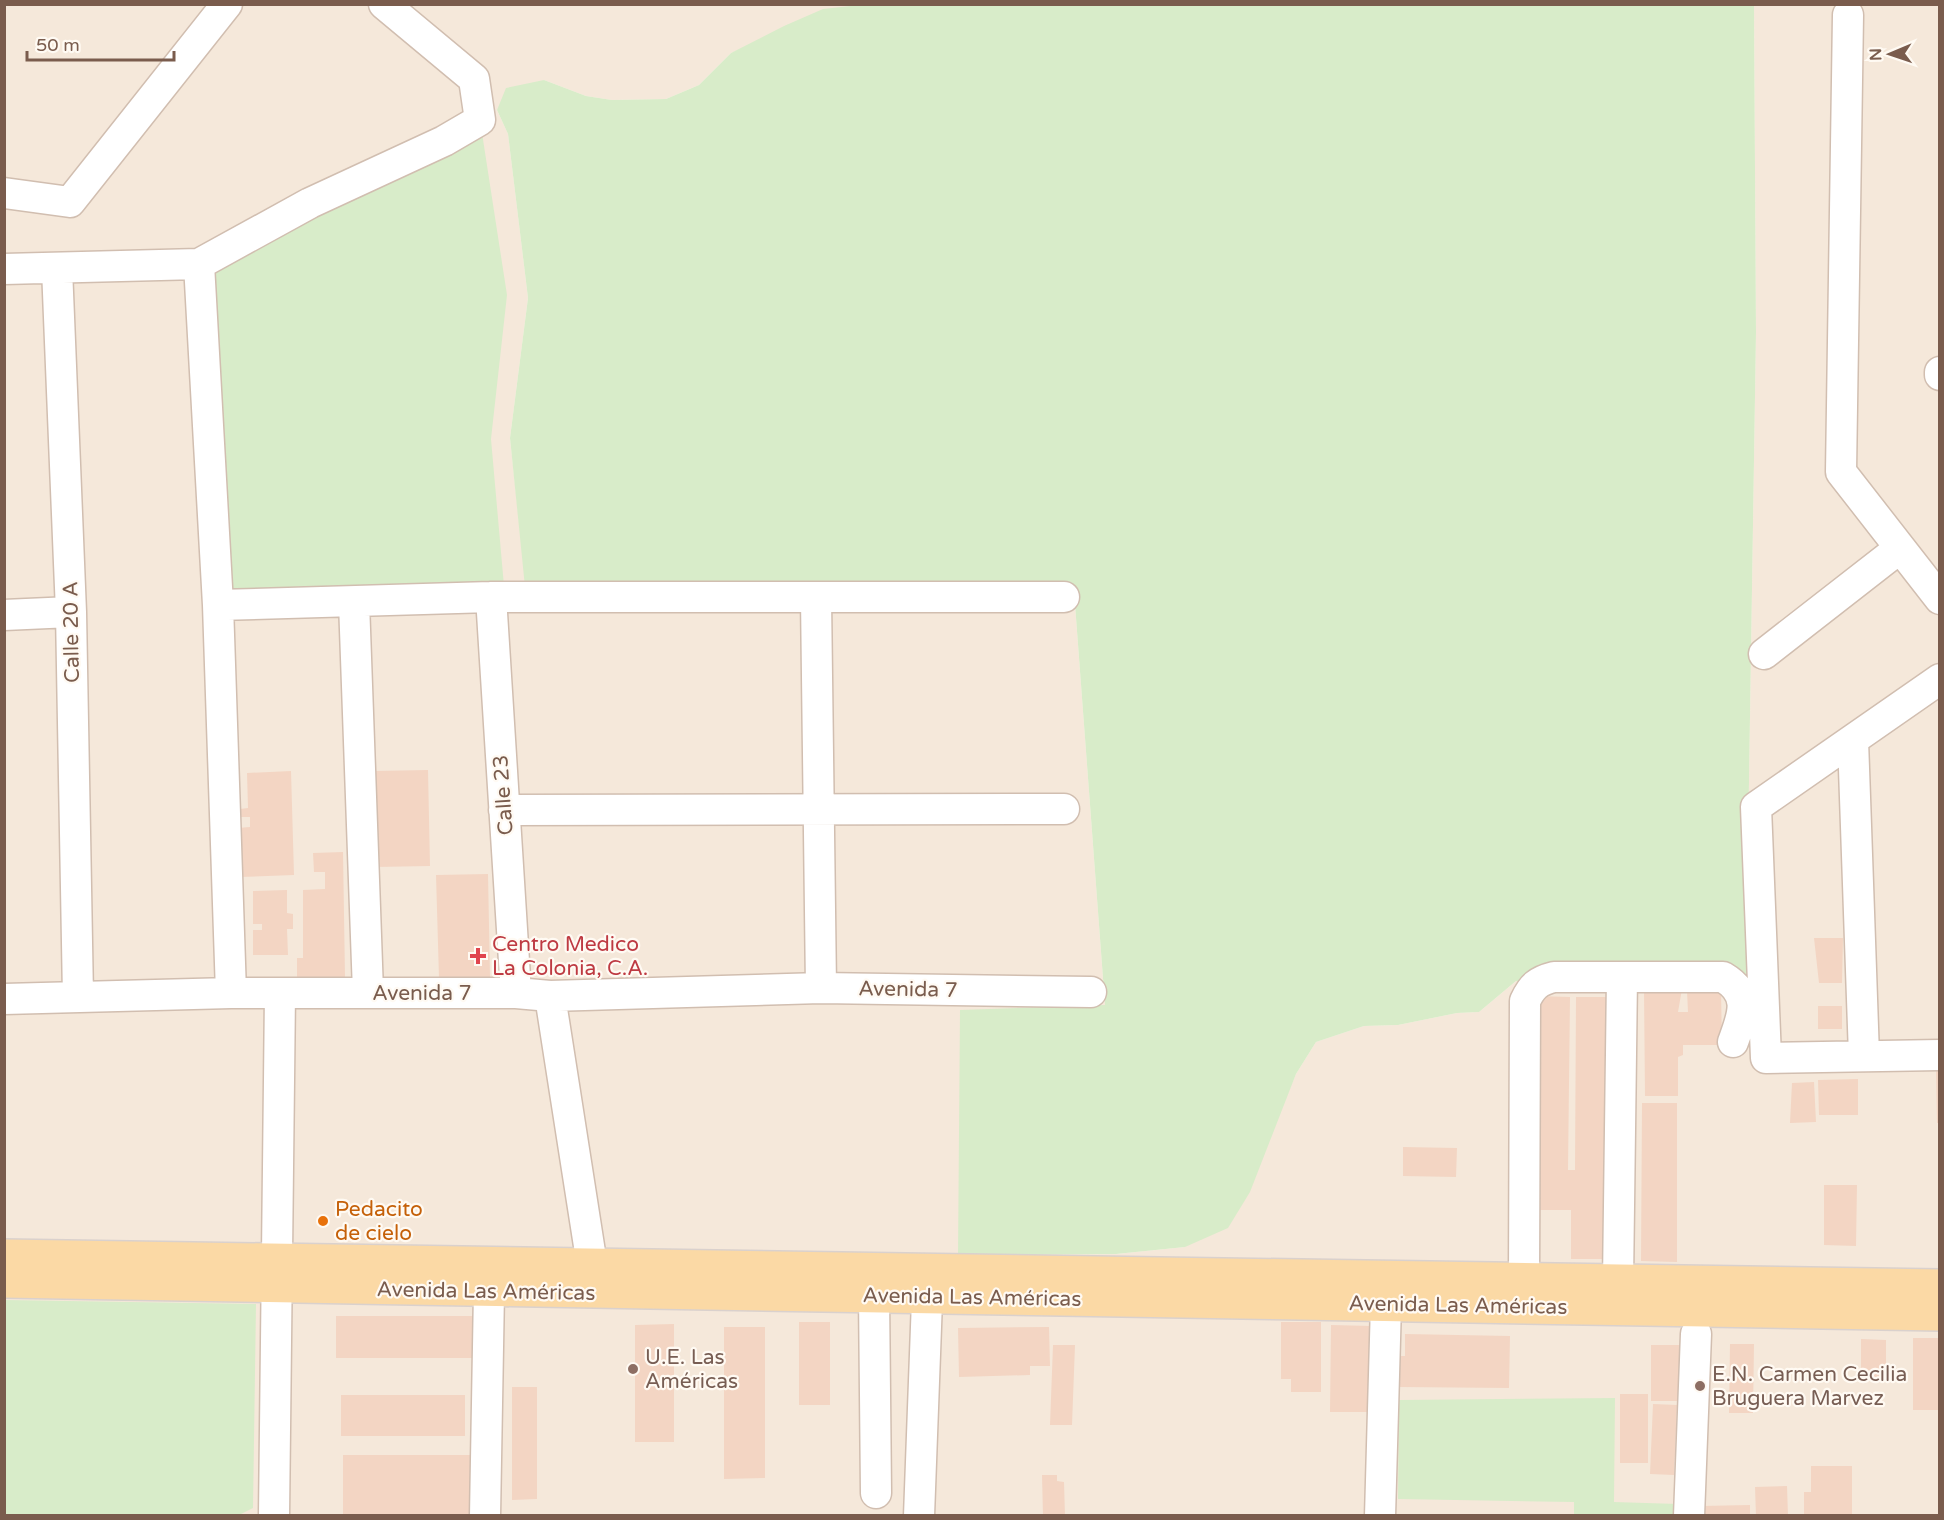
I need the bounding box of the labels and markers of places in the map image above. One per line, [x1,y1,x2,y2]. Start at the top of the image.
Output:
place label: Centro Medico La Colonia, C.A. [492,932,648,981]
marker: Centro Medico La Colonia, C.A. [469,947,487,965]
place label: Pedacito de cielo [335,1197,423,1246]
marker: Pedacito de cielo [316,1214,330,1228]
place label: U.E. Las Américas [645,1345,738,1394]
marker: U.E. Las Américas [626,1362,640,1376]
place label: E.N. Carmen Cecilia Bruguera Marvez [1712,1362,1907,1411]
marker: E.N. Carmen Cecilia Bruguera Marvez [1693,1379,1707,1393]

